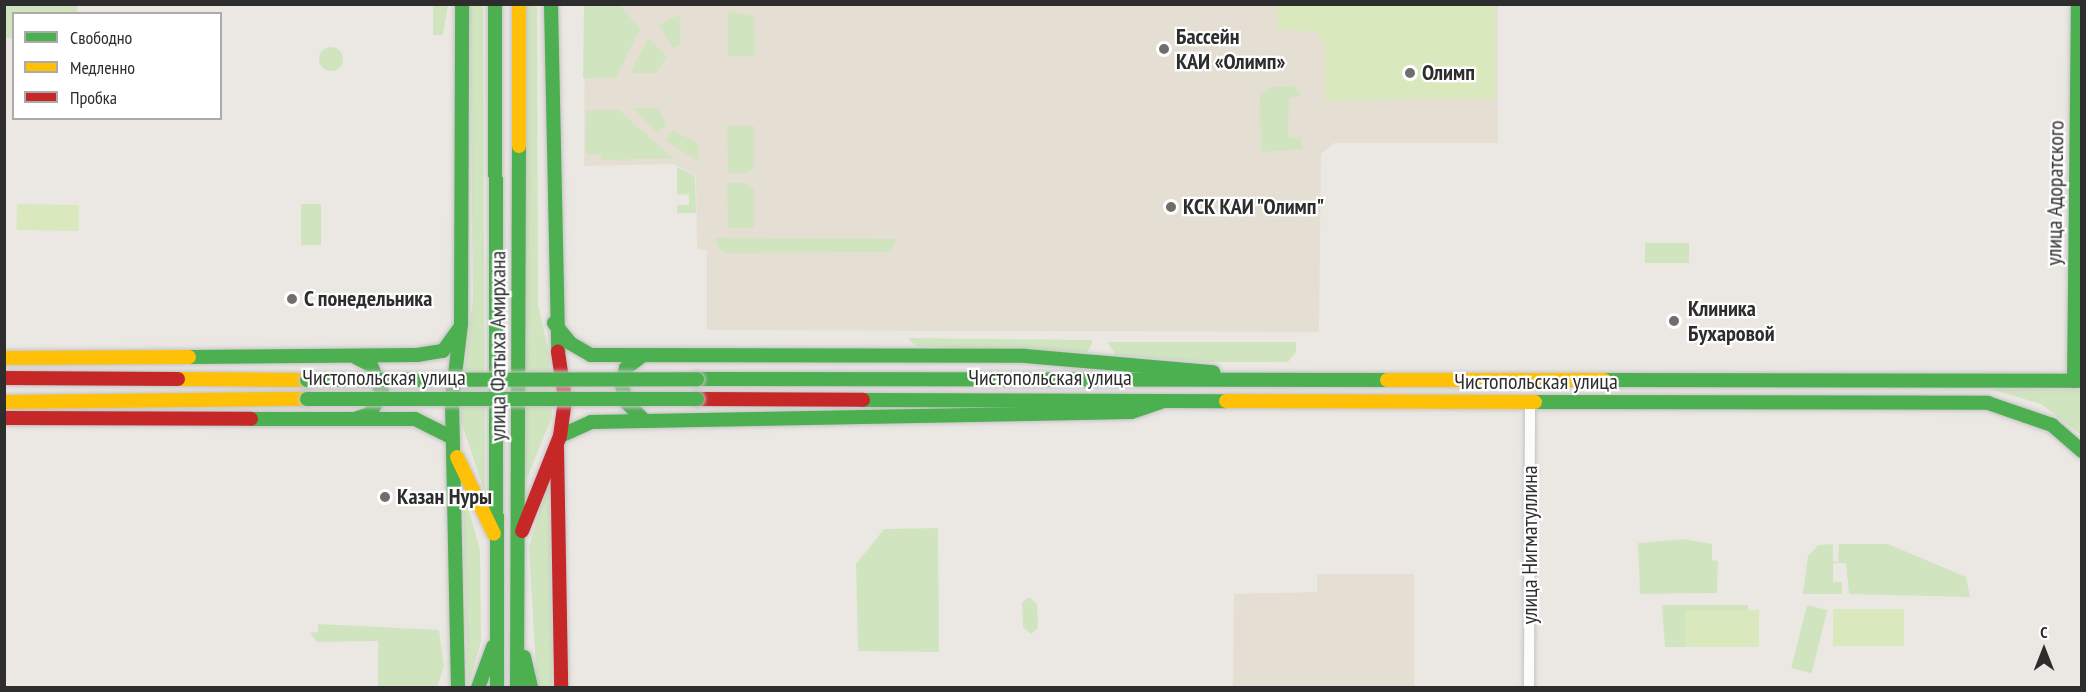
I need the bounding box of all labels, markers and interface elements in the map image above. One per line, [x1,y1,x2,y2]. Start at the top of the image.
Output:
legend [12,12,222,120]
place label: Бассейн КАИ «Олимп» [1176,23,1285,74]
text: Свободно [70,26,132,49]
marker: Бассейн КАИ «Олимп» [1157,42,1171,56]
text: Медленно [70,56,135,79]
place label: Олимп [1422,60,1475,86]
marker: Олимп [1403,66,1417,80]
text: Пробка [70,86,117,109]
street label: улица Адоратского [2041,120,2069,266]
place label: КСК КАИ "Олимп" [1183,194,1326,220]
marker: КСК КАИ "Олимп" [1164,200,1178,214]
street label: улица Фатыха Амирхана [485,251,511,441]
place label: С понедельника [304,286,433,312]
marker: С понедельника [285,292,299,306]
place label: Клиника Бухаровой [1688,295,1775,346]
marker: Клиника Бухаровой [1665,312,1683,330]
street label: Чистопольская улица [302,365,466,391]
street label: Чистопольская улица [968,365,1132,391]
street label: Чистопольская улица [1454,369,1618,395]
street label: улица Нигматуллина [1517,466,1543,624]
place label: Казан Нуры [397,484,492,510]
marker: Казан Нуры [378,490,392,504]
north arrow [2014,620,2074,680]
text: С [2040,622,2048,642]

